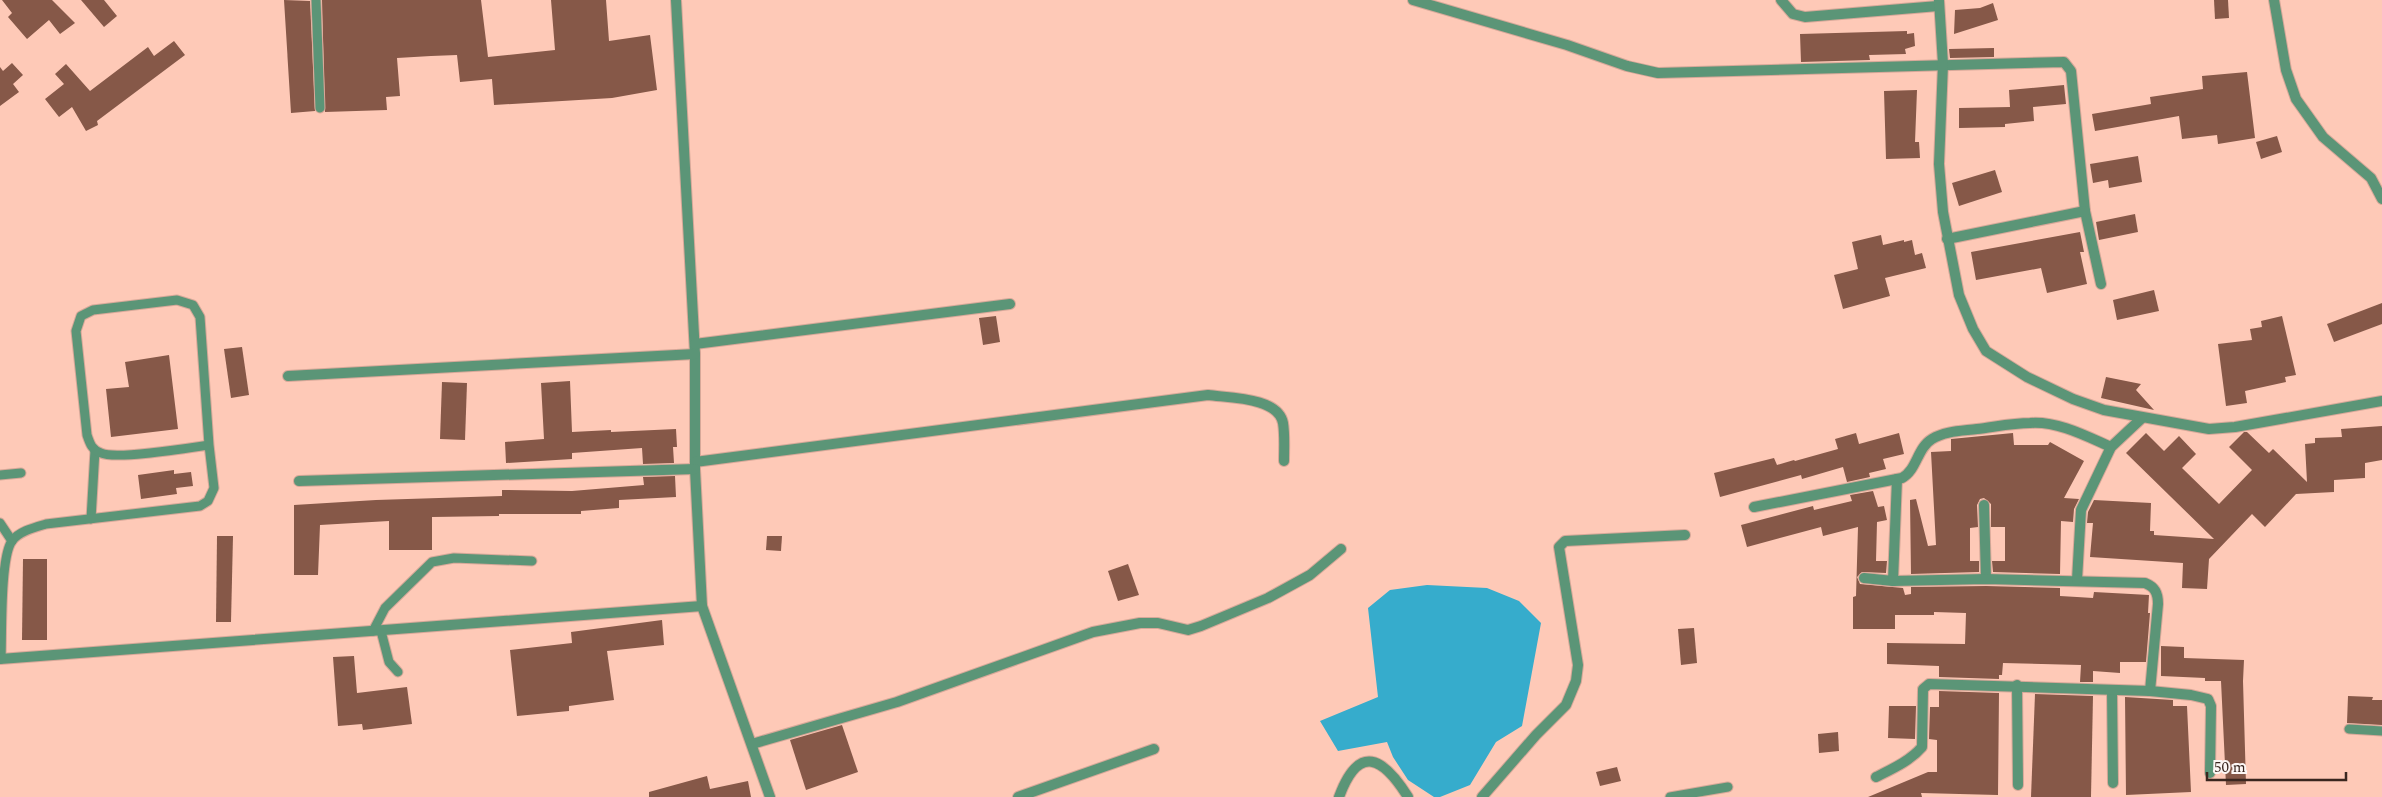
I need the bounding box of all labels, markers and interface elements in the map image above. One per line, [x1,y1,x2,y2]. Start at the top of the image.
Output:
scale bar [2207,750,2346,782]
text: 50 m [2214,756,2246,779]

